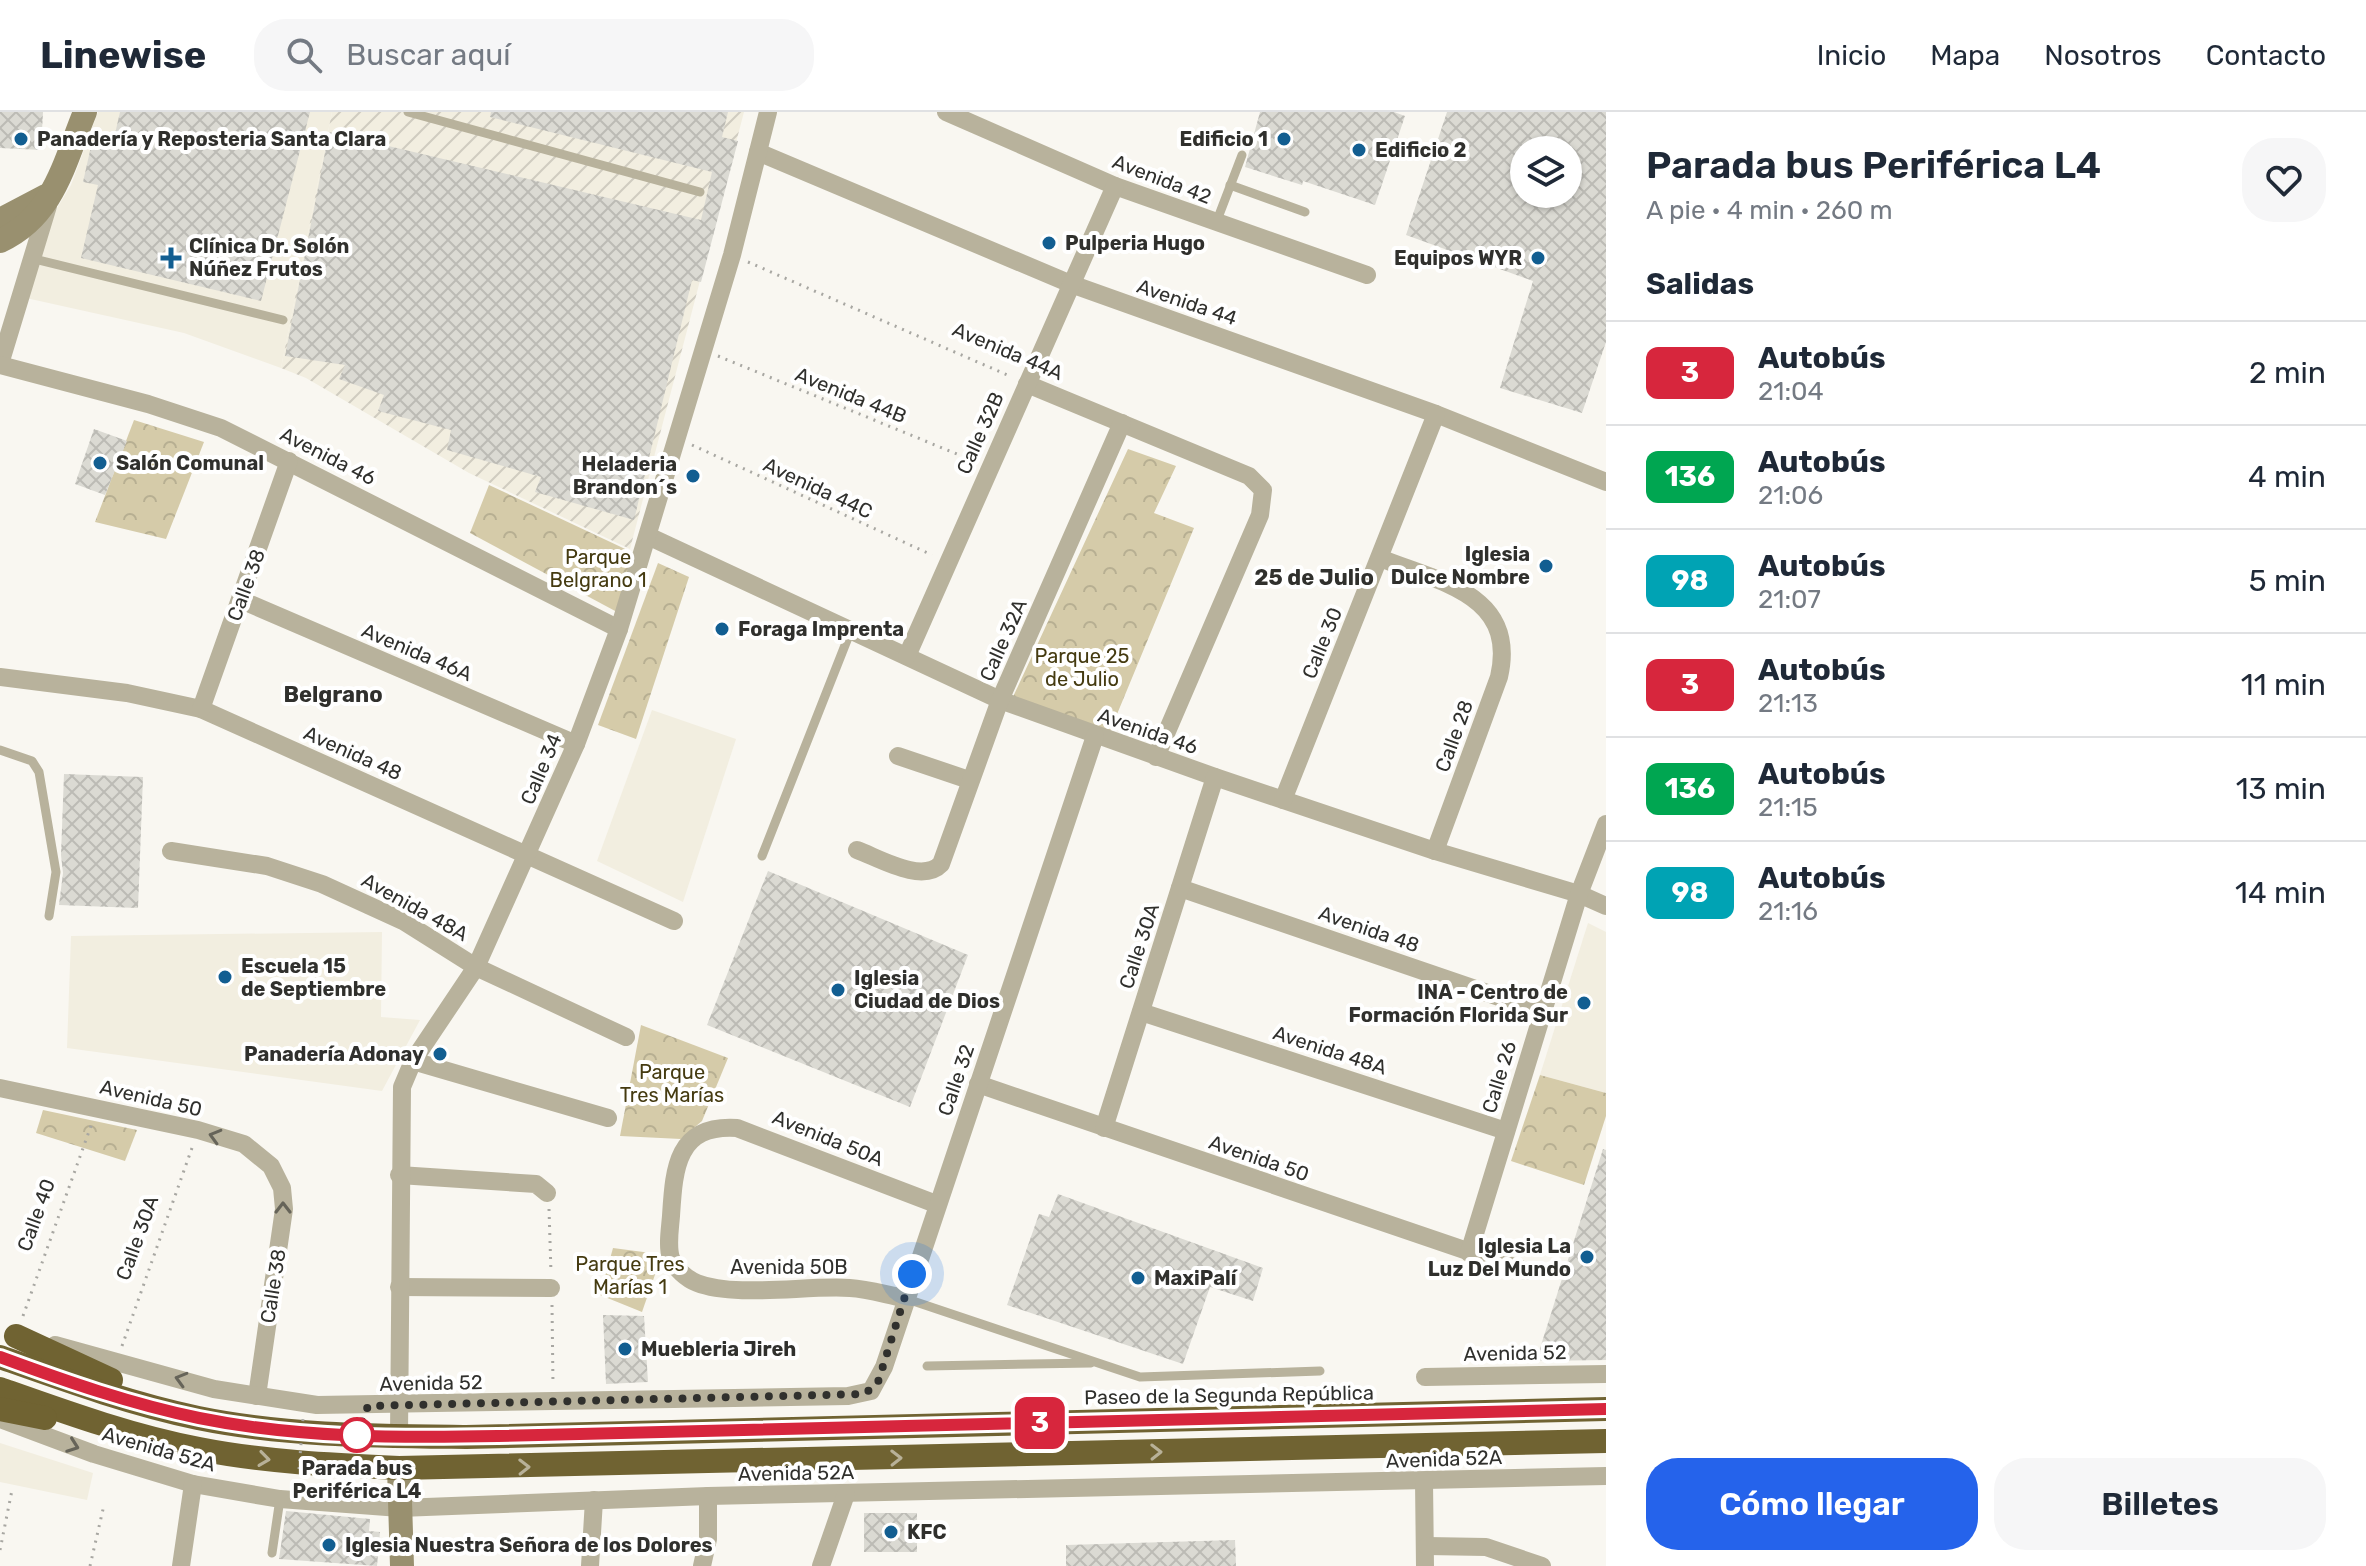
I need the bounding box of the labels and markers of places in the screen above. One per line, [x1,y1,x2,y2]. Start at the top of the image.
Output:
place label: Panadería y Reposteria Santa Clara [37,127,386,151]
place label: Edificio 1 [1179,127,1268,151]
marker: Panadería y Reposteria Santa Clara [12,130,30,148]
marker: Edificio 1 [1275,130,1293,148]
place label: Edificio 2 [1375,138,1467,162]
marker: Edificio 2 [1350,141,1368,159]
place label: Pulperia Hugo [1065,231,1205,255]
place label: Clínica Dr. Solón Núñez Frutos [189,234,349,281]
marker: Pulperia Hugo [1040,234,1058,252]
place label: Equipos WYR [1394,246,1522,270]
marker: Clínica Dr. Solón Núñez Frutos [160,247,182,269]
marker: Equipos WYR [1529,249,1547,267]
place label: Salón Comunal [116,451,264,475]
place label: Heladeria Brandon´s [573,452,677,499]
marker: Salón Comunal [91,454,109,472]
marker: Heladeria Brandon´s [684,467,702,485]
place label: Iglesia Dulce Nombre [1391,542,1530,589]
marker: Iglesia Dulce Nombre [1537,557,1555,575]
place label: Foraga Imprenta [738,617,904,641]
marker: Foraga Imprenta [713,620,731,638]
place label: Escuela 15 de Septiembre [241,954,386,1001]
place label: Iglesia Ciudad de Dios [854,966,1000,1013]
marker: Escuela 15 de Septiembre [216,968,234,986]
place label: INA - Centro de Formación Florida Sur [1349,980,1568,1027]
marker: Iglesia Ciudad de Dios [829,981,847,999]
marker: INA - Centro de Formación Florida Sur [1575,994,1593,1012]
place label: Panadería Adonay [244,1042,424,1066]
marker: Panadería Adonay [431,1045,449,1063]
place label: Iglesia La Luz Del Mundo [1428,1234,1571,1281]
marker: Iglesia La Luz Del Mundo [1578,1248,1596,1266]
place label: MaxiPalí [1154,1266,1238,1290]
marker: MaxiPalí [1129,1269,1147,1287]
place label: Muebleria Jireh [641,1337,796,1361]
marker: Muebleria Jireh [616,1340,634,1358]
marker: Parada bus Periférica L4 [340,1418,374,1452]
place label: Parada bus Periférica L4 [293,1456,422,1503]
place label: KFC [907,1520,947,1544]
marker: KFC [882,1523,900,1541]
place label: Iglesia Nuestra Señora de los Dolores [345,1533,713,1557]
marker: Iglesia Nuestra Señora de los Dolores [320,1536,338,1554]

